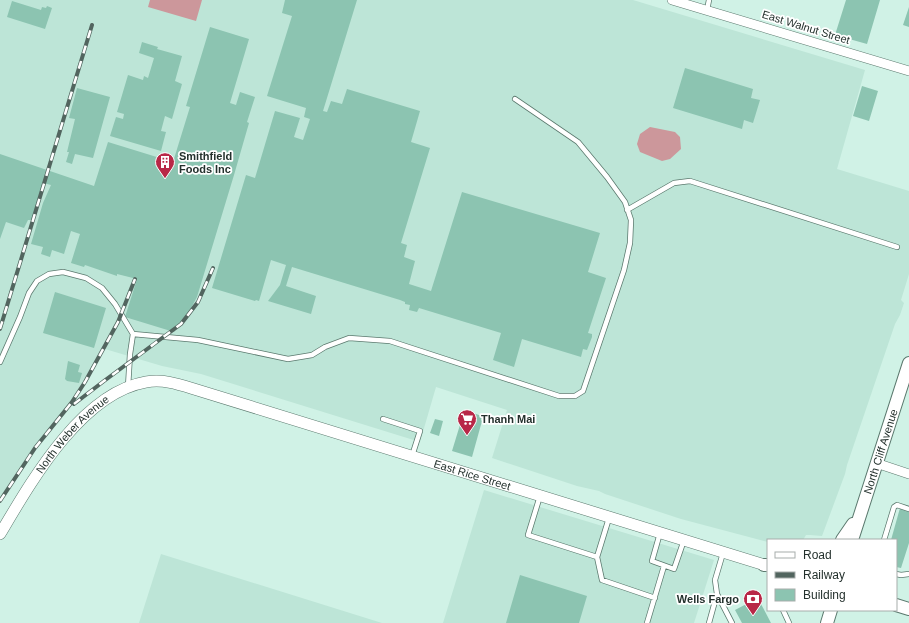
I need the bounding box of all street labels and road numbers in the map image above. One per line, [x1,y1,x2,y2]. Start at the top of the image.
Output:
street label: East Walnut Street [761,8,851,46]
street label: North Weber Avenue [34,393,111,475]
street label: North Cliff Avenue [861,408,900,495]
street label: East Rice Street [433,457,512,492]

